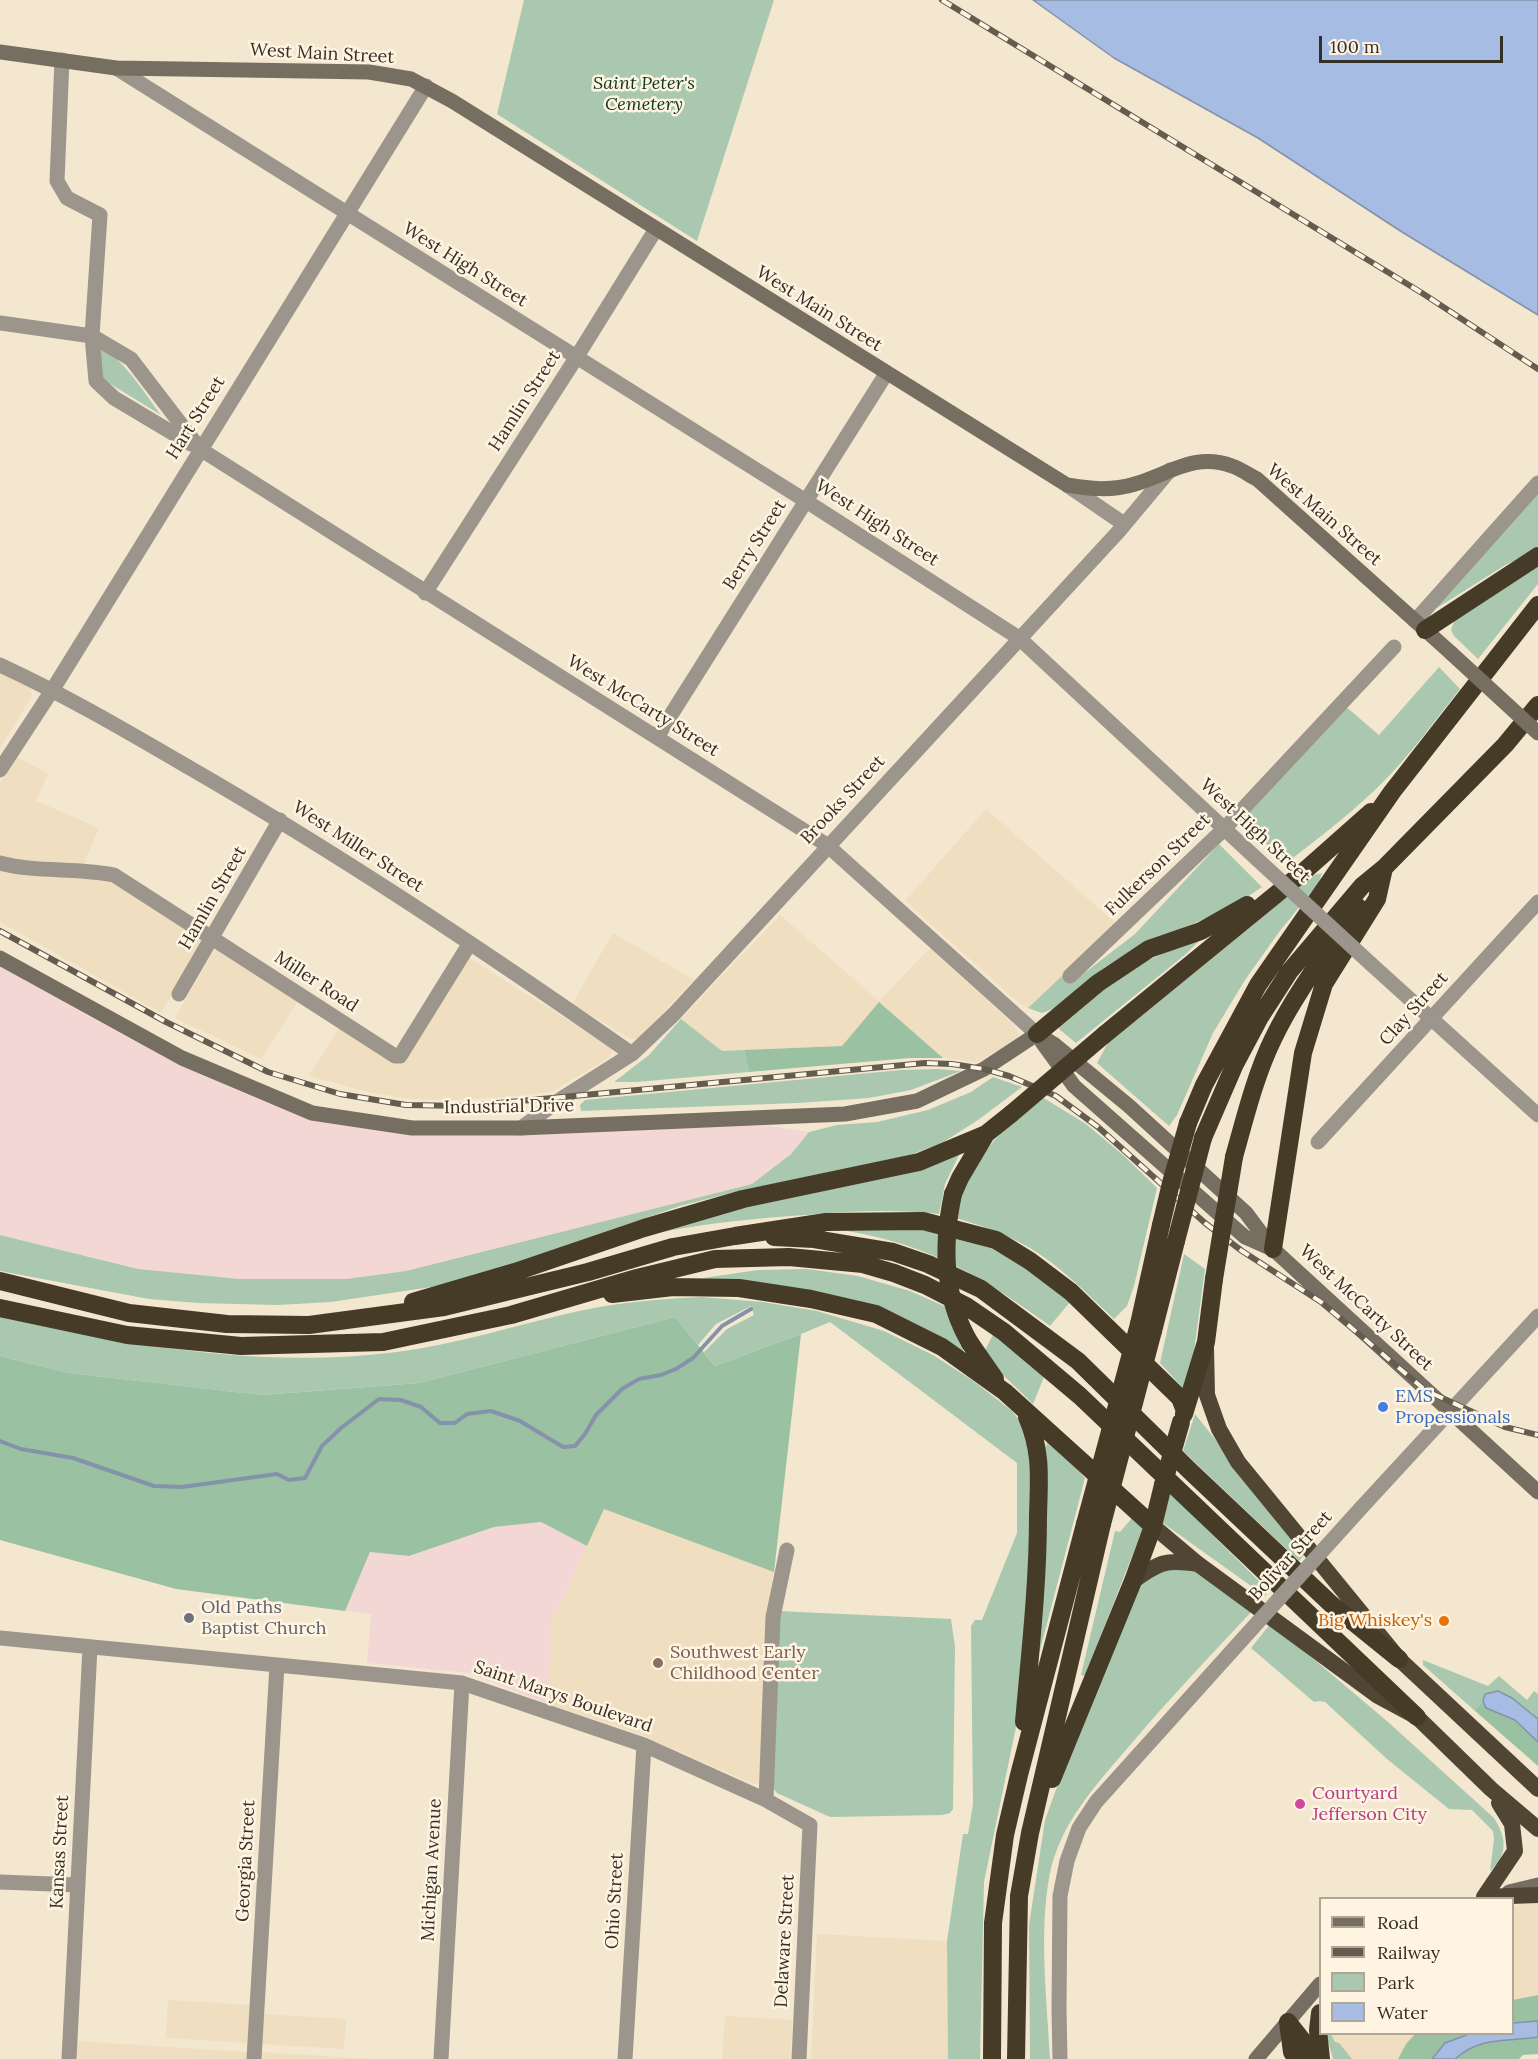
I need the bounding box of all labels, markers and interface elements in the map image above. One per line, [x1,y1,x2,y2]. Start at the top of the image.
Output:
scale bar [1322,24,1506,62]
text: 100 m [1330,35,1380,58]
street label: West Main Street [249,39,395,69]
park label: Saint Peter's Cemetery [593,73,695,116]
street label: West High Street [399,218,531,312]
street label: West Main Street [752,262,886,356]
street label: Hamlin Street [484,347,566,455]
street label: Hart Street [162,372,230,464]
street label: West Main Street [1262,459,1386,571]
street label: West High Street [811,475,943,571]
street label: Berry Street [719,496,791,594]
street label: West McCarty Street [563,650,723,762]
street label: Brooks Street [796,751,890,849]
street label: West High Street [1195,774,1315,888]
street label: West Miller Street [289,797,427,897]
street label: Fulkerson Street [1101,809,1215,921]
street label: Hamlin Street [175,842,251,954]
street label: Miller Road [270,947,362,1017]
street label: Clay Street [1375,968,1453,1050]
street label: Industrial Drive [444,1095,574,1119]
street label: West McCarty Street [1295,1240,1437,1376]
place label: EMS Propessionals [1395,1386,1510,1428]
marker: EMS Propessionals [1376,1400,1390,1414]
street label: Bolivar Street [1245,1507,1337,1605]
place label: Old Paths Baptist Church [201,1597,326,1640]
place label: Big Whiskey's [1318,1610,1432,1632]
marker: Old Paths Baptist Church [182,1611,196,1625]
marker: Big Whiskey's [1437,1614,1451,1628]
place label: Southwest Early Childhood Center [670,1642,819,1684]
street label: Saint Marys Boulevard [471,1656,655,1738]
marker: Southwest Early Childhood Center [651,1656,665,1670]
place label: Courtyard Jefferson City [1312,1783,1427,1826]
street label: Kansas Street [46,1794,74,1910]
marker: Courtyard Jefferson City [1293,1797,1307,1811]
street label: Michigan Avenue [417,1798,447,1942]
street label: Georgia Street [232,1799,260,1923]
street label: Ohio Street [602,1852,628,1950]
street label: Delaware Street [771,1874,799,2008]
legend [1319,1897,1514,2035]
text: Road [1377,1911,1419,1934]
text: Railway [1377,1941,1440,1964]
text: Park [1377,1971,1414,1994]
text: Water [1377,2001,1428,2024]

